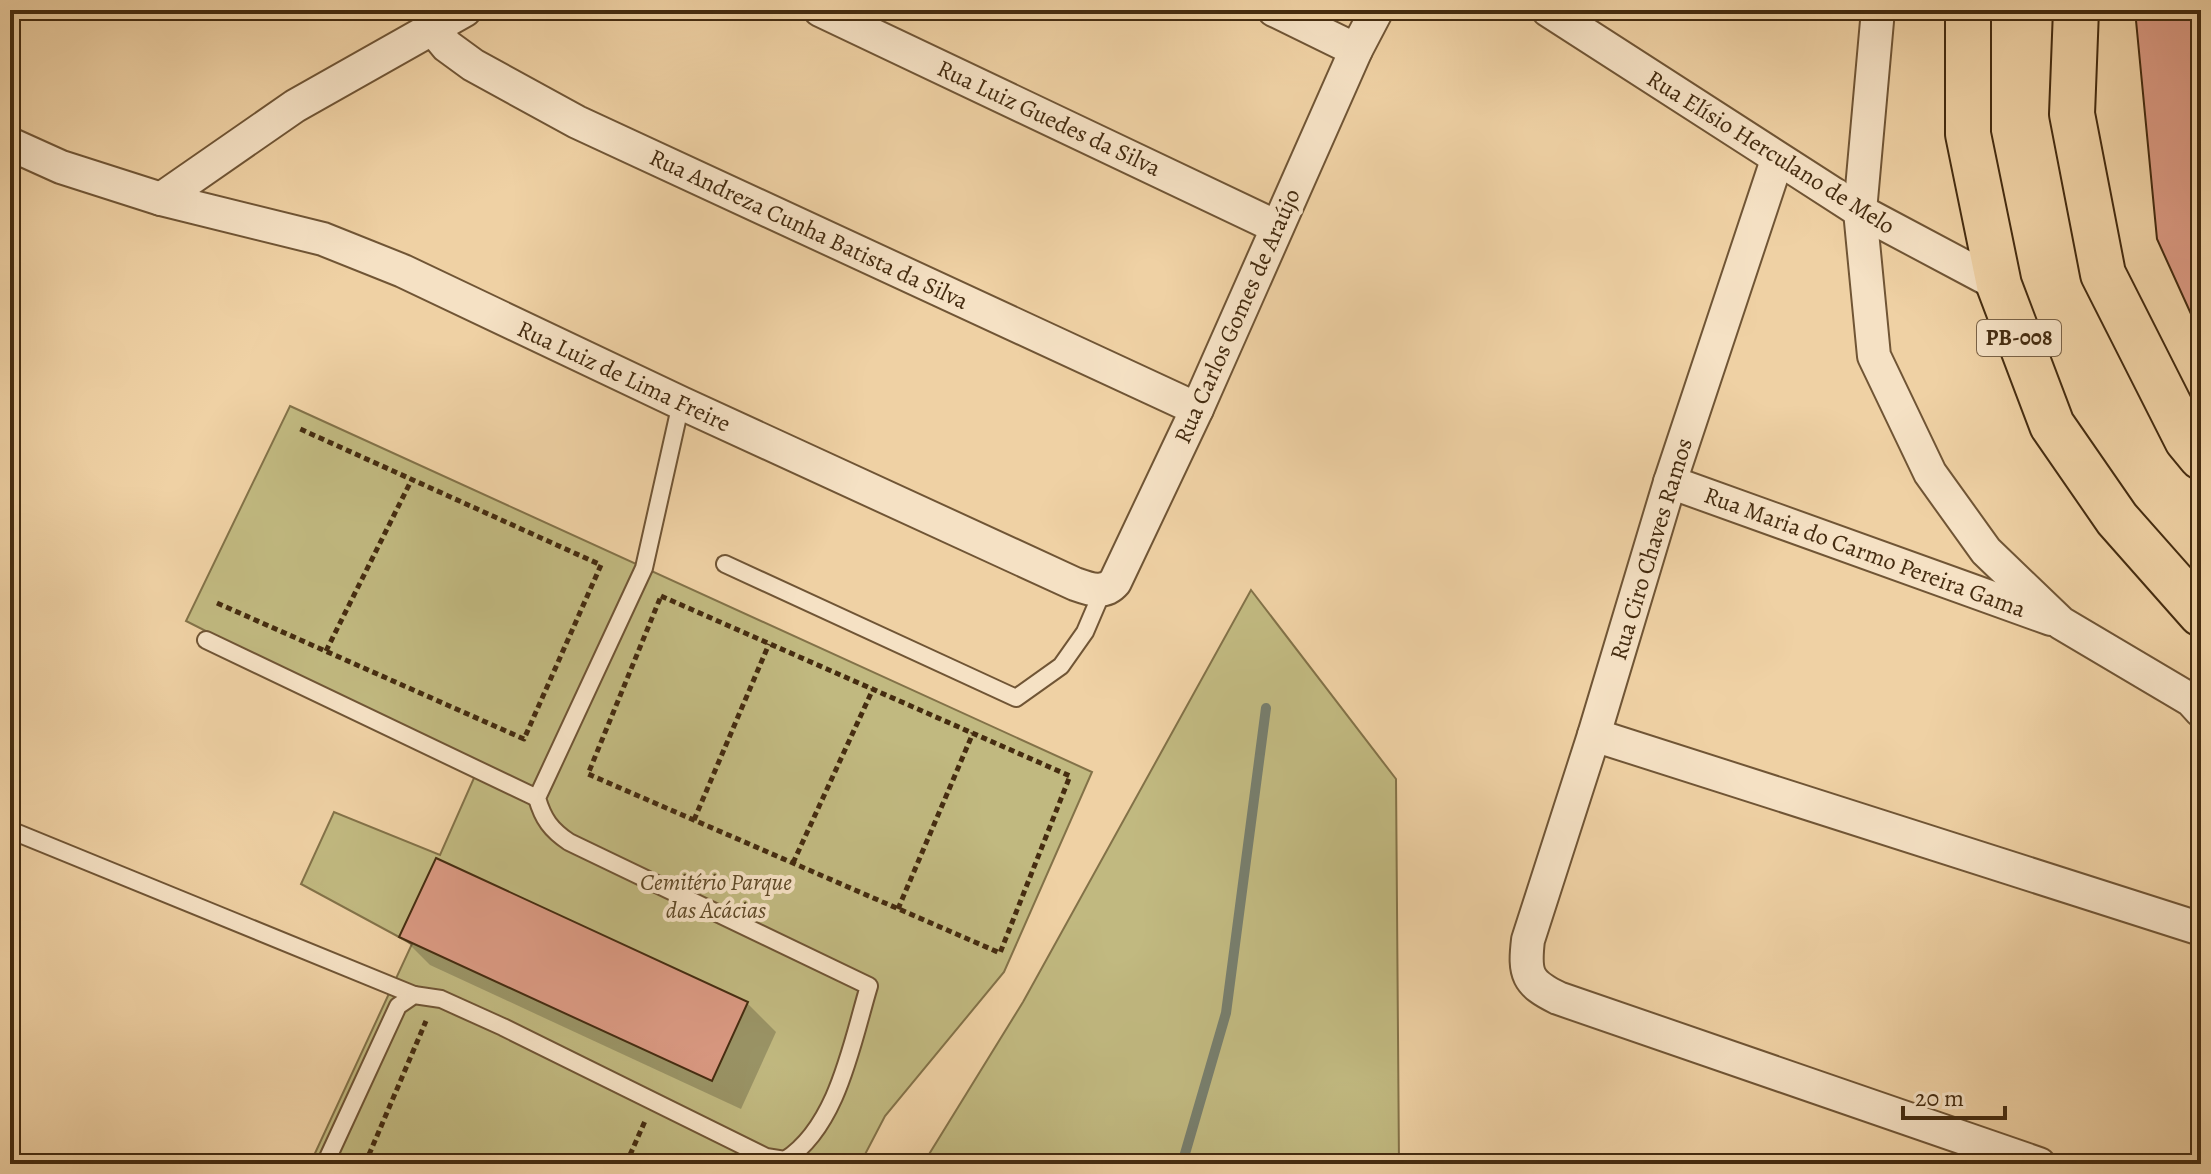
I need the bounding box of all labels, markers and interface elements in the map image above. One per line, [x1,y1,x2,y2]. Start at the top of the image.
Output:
street label: Rua Luiz Guedes da Silva [932,52,1167,184]
street label: Rua Elísio Herculano de Melo [1641,62,1901,242]
street label: Rua Andreza Cunha Batista da Silva [644,141,974,317]
street label: Rua Carlos Gomes de Araújo [1166,183,1308,449]
street label: Rua Luiz de Lima Freire [512,313,736,439]
road number: PB-008 [1977,320,2061,356]
street label: Rua Ciro Chaves Ramos [1602,434,1700,664]
street label: Rua Maria do Carmo Pereira Gama [1700,479,2031,625]
park label: Cemitério Parque das Acácias [640,866,792,926]
scale bar [1903,1070,2005,1120]
text: 20 m [1915,1082,1964,1114]

